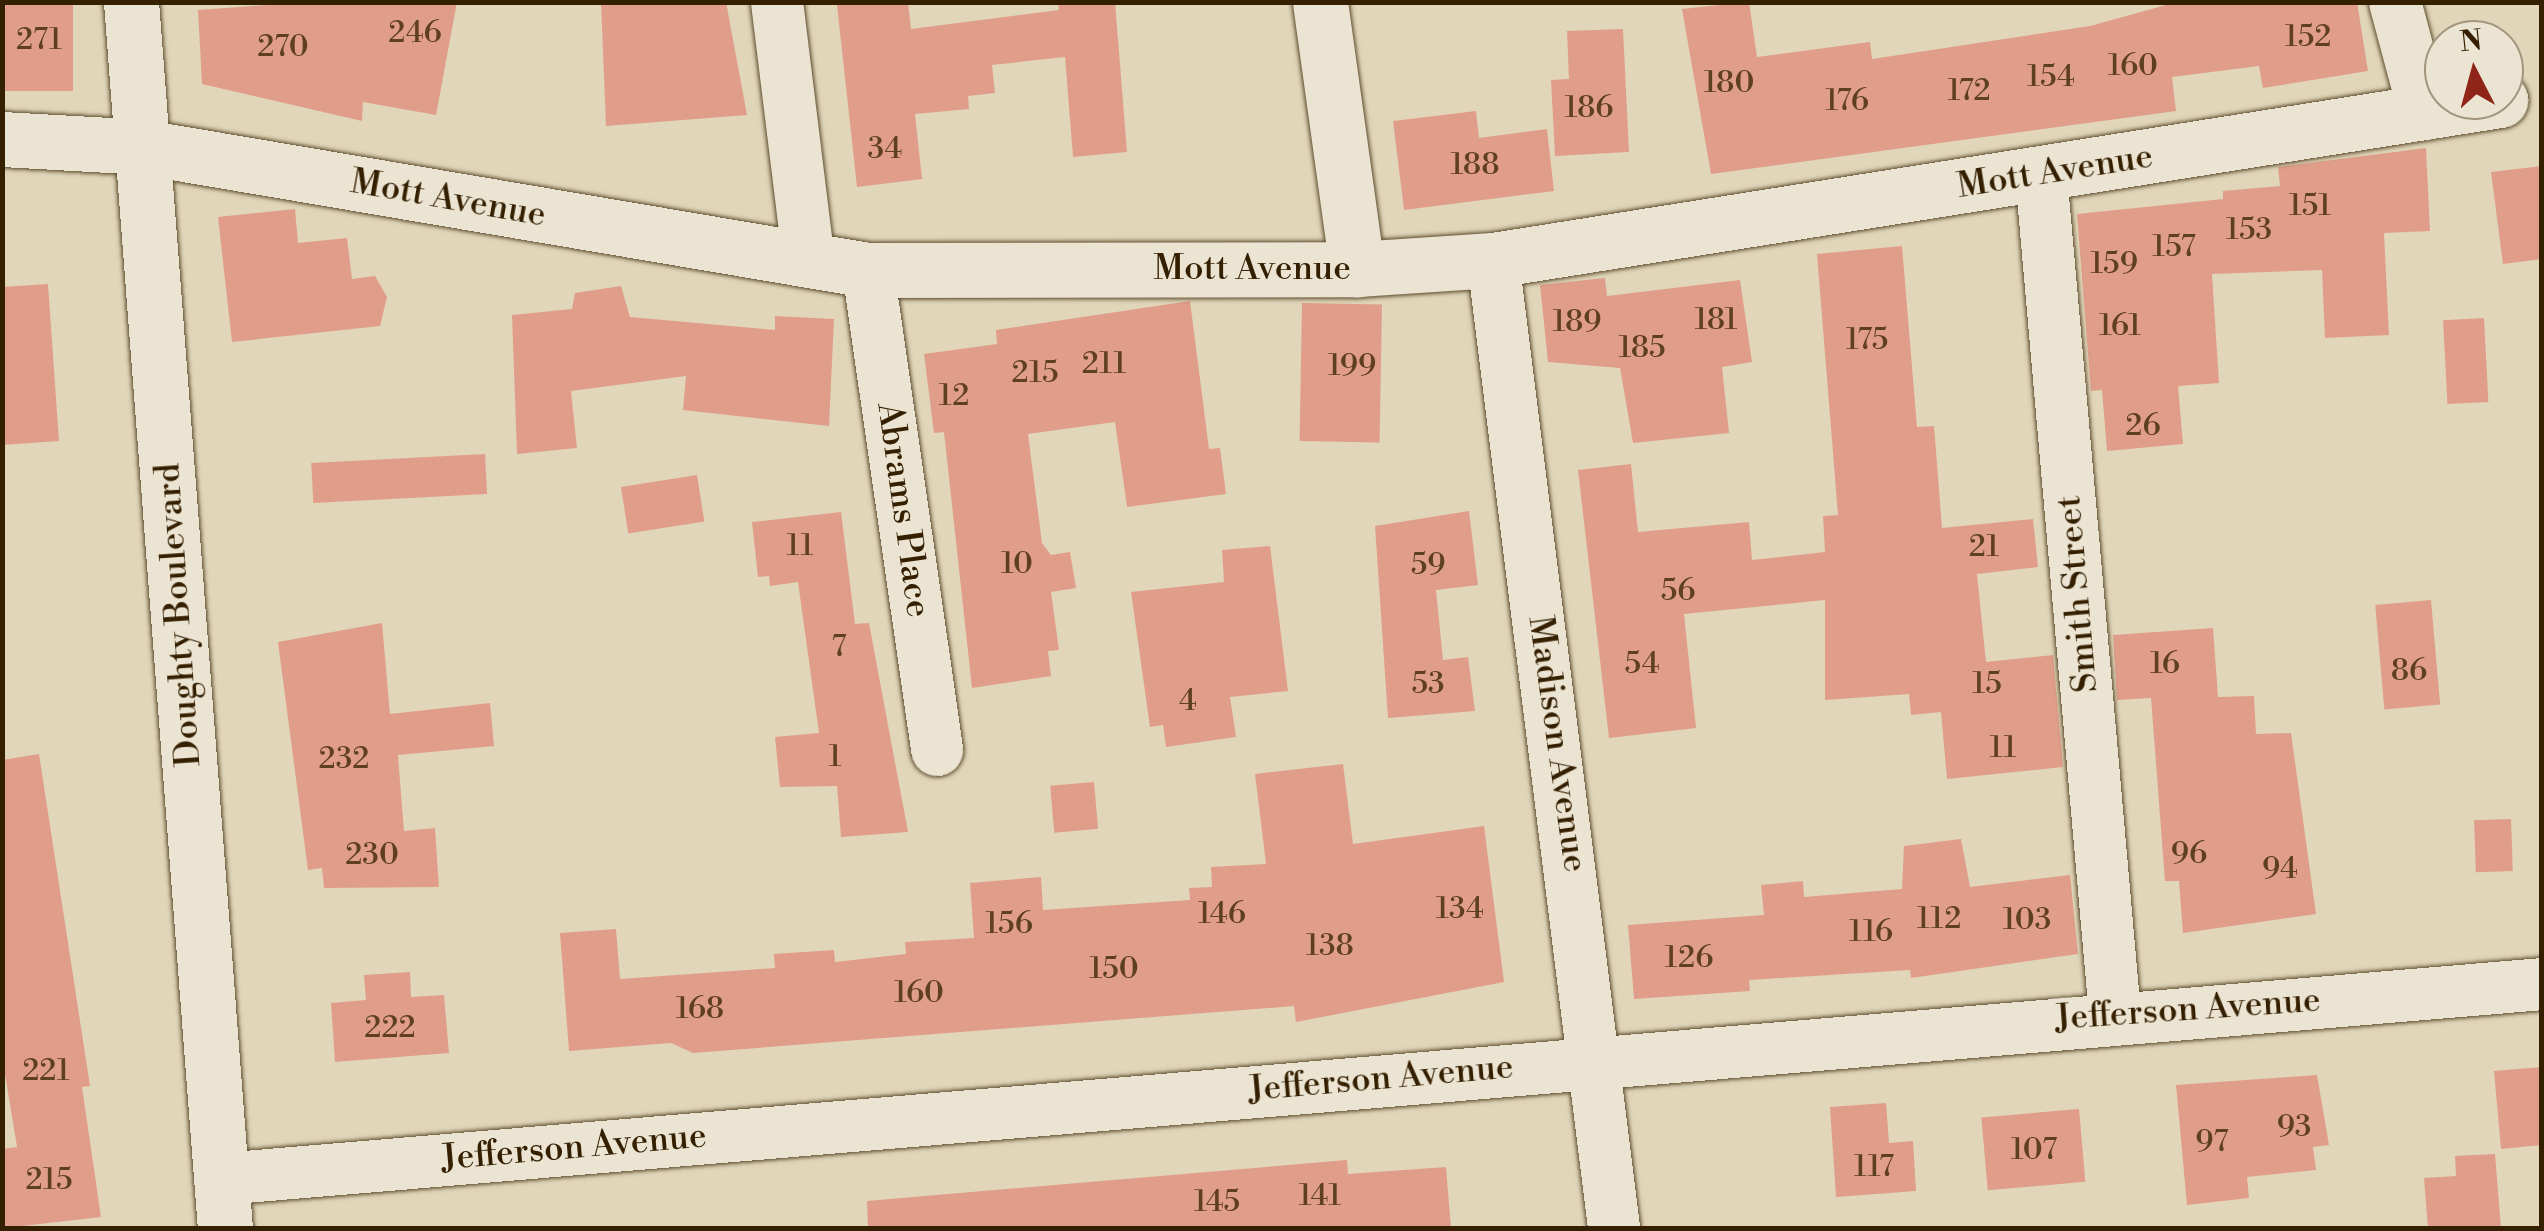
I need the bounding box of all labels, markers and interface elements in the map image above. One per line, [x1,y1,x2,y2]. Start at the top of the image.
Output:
house number: 246 [388,15,442,51]
house number: 152 [2285,19,2331,55]
north arrow [2424,20,2524,120]
house number: 271 [16,22,62,58]
text: N [2458,23,2484,60]
house number: 270 [257,29,309,65]
house number: 160 [2108,48,2158,84]
house number: 154 [2027,59,2075,95]
house number: 180 [1704,65,1754,101]
house number: 172 [1947,73,1991,109]
house number: 176 [1825,83,1869,119]
house number: 186 [1565,90,1613,126]
house number: 34 [868,131,902,167]
street label: Mott Avenue [1954,136,2156,208]
house number: 188 [1450,147,1500,183]
street label: Mott Avenue [347,161,549,237]
house number: 151 [2289,188,2331,224]
house number: 153 [2226,212,2272,248]
house number: 157 [2152,229,2196,265]
house number: 159 [2090,246,2138,282]
street label: Mott Avenue [1153,248,1351,290]
house number: 181 [1694,302,1738,338]
house number: 189 [1553,304,1601,340]
house number: 161 [2099,308,2141,344]
house number: 175 [1846,322,1888,358]
house number: 185 [1618,330,1666,366]
house number: 211 [1082,346,1126,382]
house number: 199 [1328,348,1376,384]
house number: 215 [1012,355,1058,391]
house number: 12 [939,378,969,414]
street label: Abrams Place [867,400,939,620]
house number: 26 [2125,408,2161,444]
street label: Doughty Boulevard [147,462,211,768]
street label: Smith Street [2048,494,2108,694]
house number: 11 [787,528,813,564]
house number: 21 [1969,529,1999,565]
house number: 10 [1001,546,1033,582]
house number: 59 [1411,547,1445,583]
house number: 56 [1661,573,1695,609]
street label: Madison Avenue [1518,613,1596,875]
house number: 7 [831,629,847,665]
house number: 54 [1625,646,1659,682]
house number: 16 [2150,646,2180,682]
house number: 86 [2391,653,2427,689]
house number: 53 [1411,666,1445,702]
house number: 15 [1972,666,2002,702]
house number: 4 [1179,683,1197,719]
house number: 11 [1990,730,2016,766]
house number: 1 [829,739,841,775]
house number: 232 [319,741,369,777]
house number: 96 [2171,836,2207,872]
house number: 230 [345,837,399,873]
house number: 94 [2262,851,2298,887]
house number: 134 [1436,891,1484,927]
house number: 146 [1198,896,1246,932]
house number: 112 [1917,901,1961,937]
house number: 103 [2003,902,2051,938]
house number: 156 [985,906,1033,942]
house number: 116 [1849,914,1893,950]
house number: 138 [1306,928,1354,964]
house number: 126 [1665,940,1713,976]
house number: 150 [1089,951,1139,987]
house number: 160 [894,975,944,1011]
street label: Jefferson Avenue [2054,980,2322,1040]
house number: 168 [676,991,724,1027]
house number: 222 [364,1010,416,1046]
street label: Jefferson Avenue [1247,1046,1515,1112]
house number: 221 [22,1053,70,1089]
house number: 93 [2277,1109,2311,1145]
street label: Jefferson Avenue [440,1115,708,1181]
house number: 97 [2195,1124,2229,1160]
house number: 107 [2011,1132,2057,1168]
house number: 117 [1854,1149,1894,1185]
house number: 215 [26,1162,72,1198]
house number: 141 [1299,1178,1341,1214]
house number: 145 [1194,1184,1240,1220]

